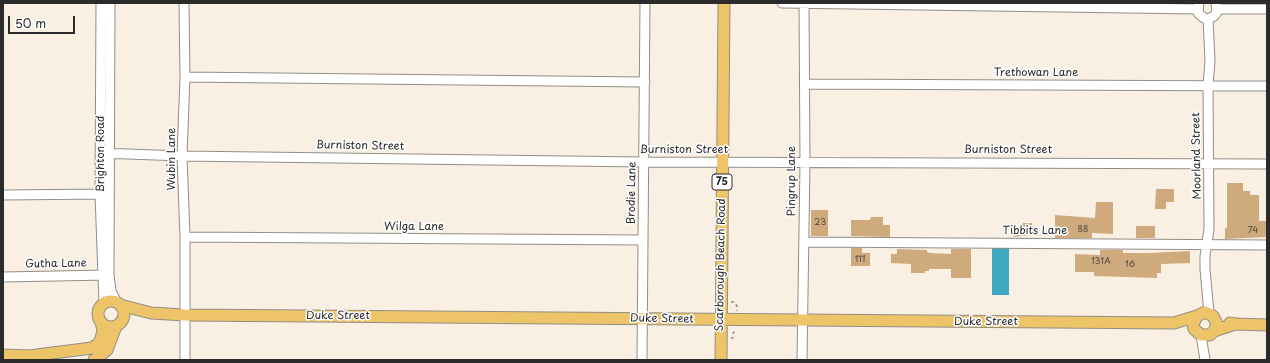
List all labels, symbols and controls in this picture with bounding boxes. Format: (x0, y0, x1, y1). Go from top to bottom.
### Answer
scale bar (10, 8, 77, 34)
text: 50 m (15, 14, 46, 32)
street label: Trethowan Lane (994, 66, 1078, 80)
street label: Moorland Street (1190, 112, 1204, 200)
street label: Brighton Road (94, 116, 108, 192)
street label: Wubin Lane (165, 128, 179, 190)
street label: Burniston Street (316, 139, 404, 153)
street label: Burniston Street (640, 143, 728, 157)
street label: Burniston Street (964, 143, 1052, 157)
street label: Pingrup Lane (785, 146, 799, 216)
street label: Brodie Lane (625, 161, 639, 225)
road number: 75 (712, 174, 732, 190)
street label: Scarborough Beach Road (713, 198, 729, 332)
house number: 23 (814, 218, 826, 228)
street label: Wilga Lane (384, 220, 444, 234)
street label: Tibbits Lane (1003, 224, 1067, 238)
house number: 88 (1077, 225, 1089, 235)
house number: 74 (1248, 226, 1258, 236)
house number: 111 (855, 255, 865, 265)
street label: Gutha Lane (25, 257, 87, 271)
house number: 131A (1091, 257, 1111, 267)
house number: 16 (1125, 260, 1135, 270)
street label: Duke Street (306, 309, 370, 323)
street label: Duke Street (630, 312, 694, 326)
street label: Duke Street (954, 315, 1018, 329)

